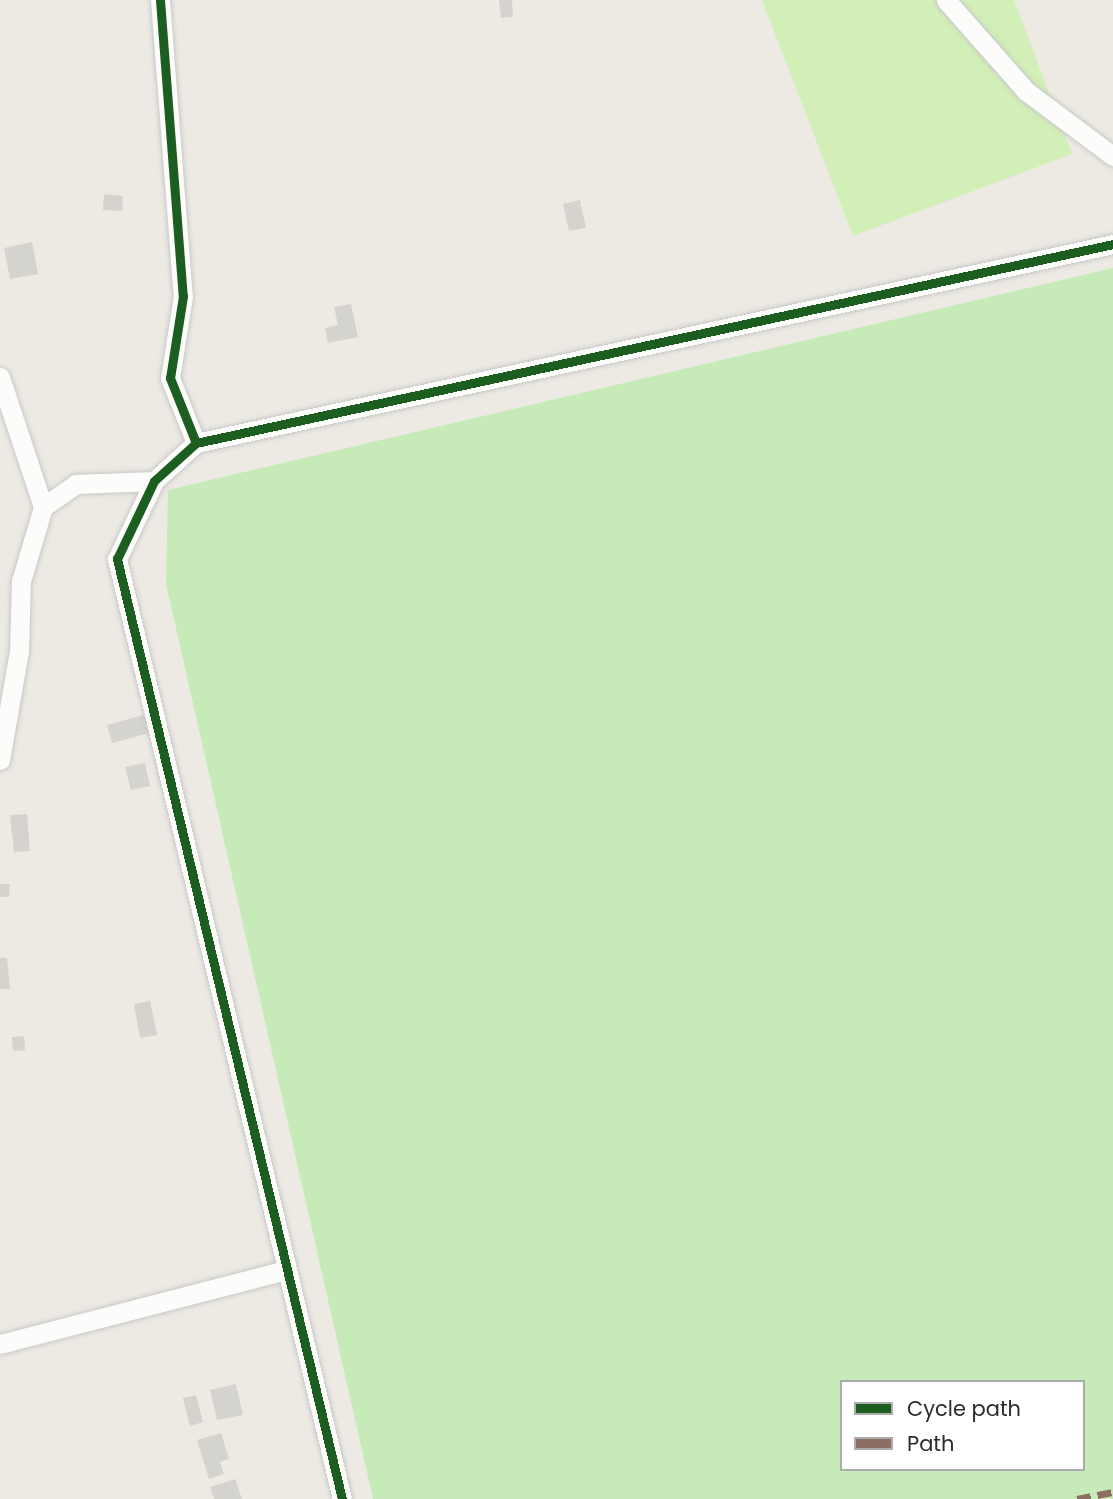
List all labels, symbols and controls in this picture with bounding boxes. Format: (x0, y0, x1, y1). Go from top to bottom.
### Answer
legend (840, 1380, 1085, 1471)
text: Cycle path (907, 1394, 1021, 1423)
text: Path (907, 1429, 954, 1458)

